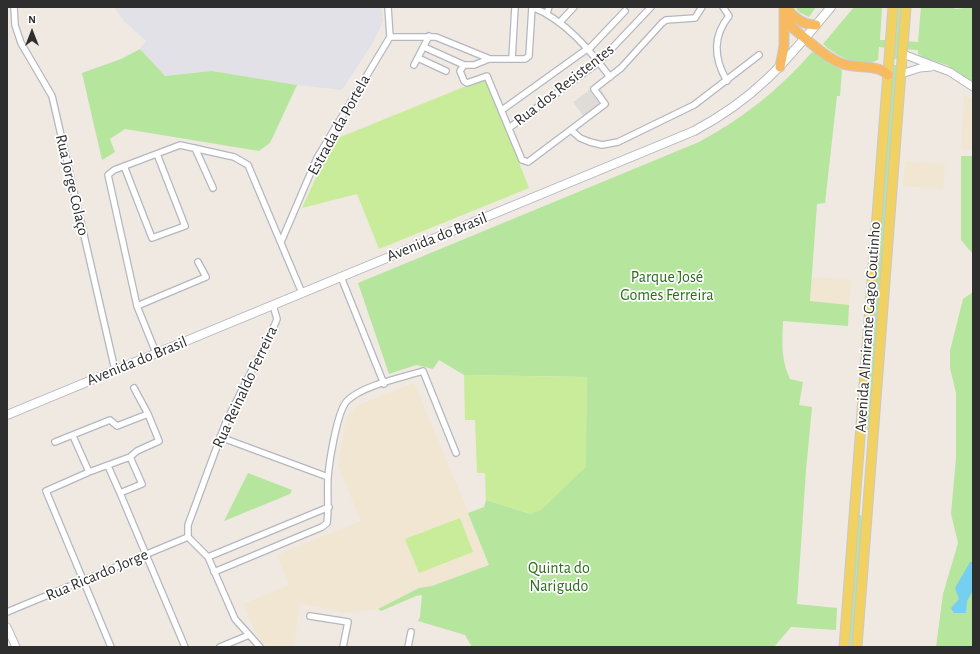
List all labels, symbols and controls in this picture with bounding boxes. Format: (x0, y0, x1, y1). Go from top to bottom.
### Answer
north arrow (12, 12, 52, 52)
text: N (28, 14, 36, 25)
street label: Rua dos Resistentes (510, 40, 618, 130)
street label: Estrada da Portela (303, 71, 375, 179)
street label: Rua Jorge Colaço (51, 133, 93, 237)
street label: Avenida do Brasil (384, 208, 490, 266)
street label: Avenida Almirante Gago Coutinho (851, 221, 885, 433)
park label: Parque José Gomes Ferreira (620, 267, 714, 305)
street label: Rua Reinaldo Ferreira (208, 323, 282, 451)
street label: Avenida do Brasil (84, 332, 190, 390)
street label: Rua Ricardo Jorge (43, 545, 151, 605)
park label: Quinta do Narigudo (528, 558, 590, 596)

